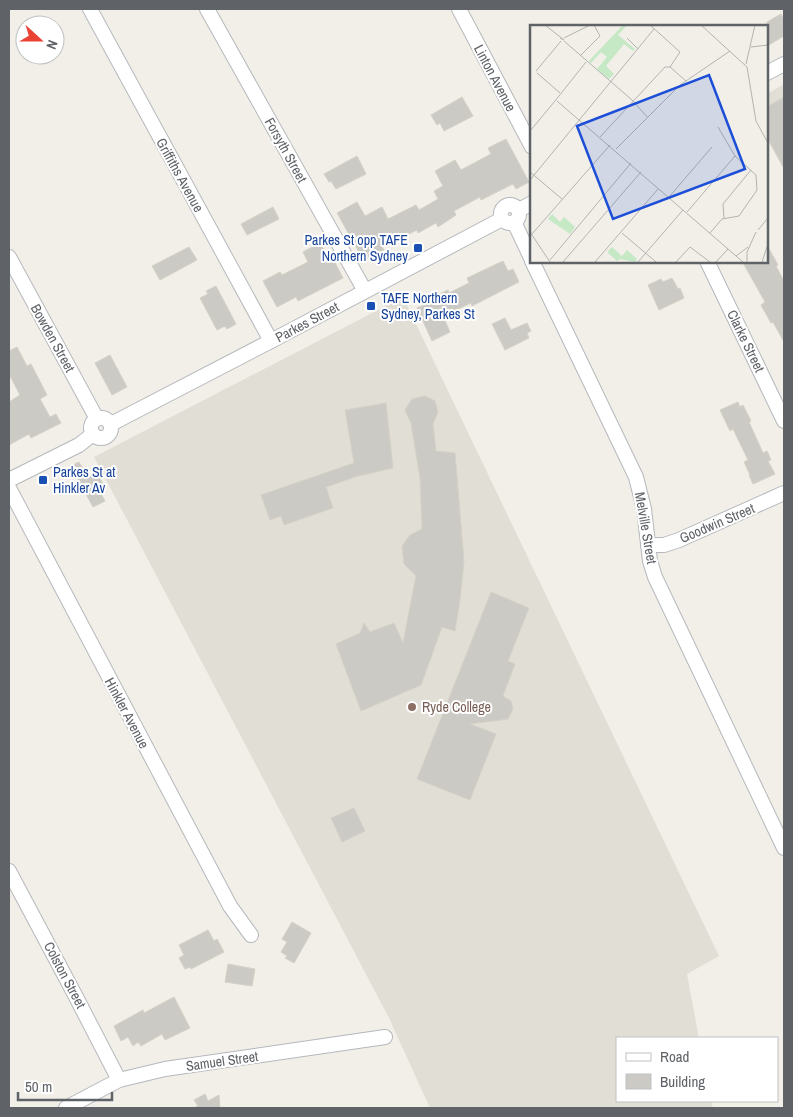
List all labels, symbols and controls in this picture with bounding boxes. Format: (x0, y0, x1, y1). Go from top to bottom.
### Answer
north arrow (15, 15, 65, 65)
inset map (530, 25, 768, 262)
text: N (42, 38, 62, 52)
street label: Linton Avenue (470, 41, 520, 115)
street label: Forsyth Street (261, 114, 311, 186)
street label: Griffiths Avenue (152, 135, 208, 215)
place label: Parkes St opp TAFE Northern Sydney (304, 231, 408, 265)
marker: Parkes St opp TAFE Northern Sydney (412, 242, 424, 254)
place label: TAFE Northern Sydney, Parkes St (381, 289, 475, 323)
street label: Parkes Street (272, 298, 342, 346)
marker: TAFE Northern Sydney, Parkes St (365, 300, 377, 312)
street label: Bowden Street (27, 301, 79, 375)
street label: Clarke Street (723, 307, 769, 375)
place label: Parkes St at Hinkler Av (53, 463, 116, 497)
marker: Parkes St at Hinkler Av (37, 474, 49, 486)
street label: Melville Street (631, 491, 661, 565)
street label: Goodwin Street (677, 499, 757, 547)
street label: Hinkler Avenue (101, 674, 153, 752)
place label: Ryde College (422, 698, 491, 716)
marker: Ryde College (406, 701, 418, 713)
street label: Colston Street (40, 939, 90, 1011)
legend (616, 1037, 778, 1102)
text: Road (660, 1046, 689, 1067)
street label: Samuel Street (185, 1047, 259, 1075)
scale bar (18, 1070, 111, 1102)
text: Building (660, 1071, 705, 1092)
text: 50 m (25, 1076, 52, 1097)

